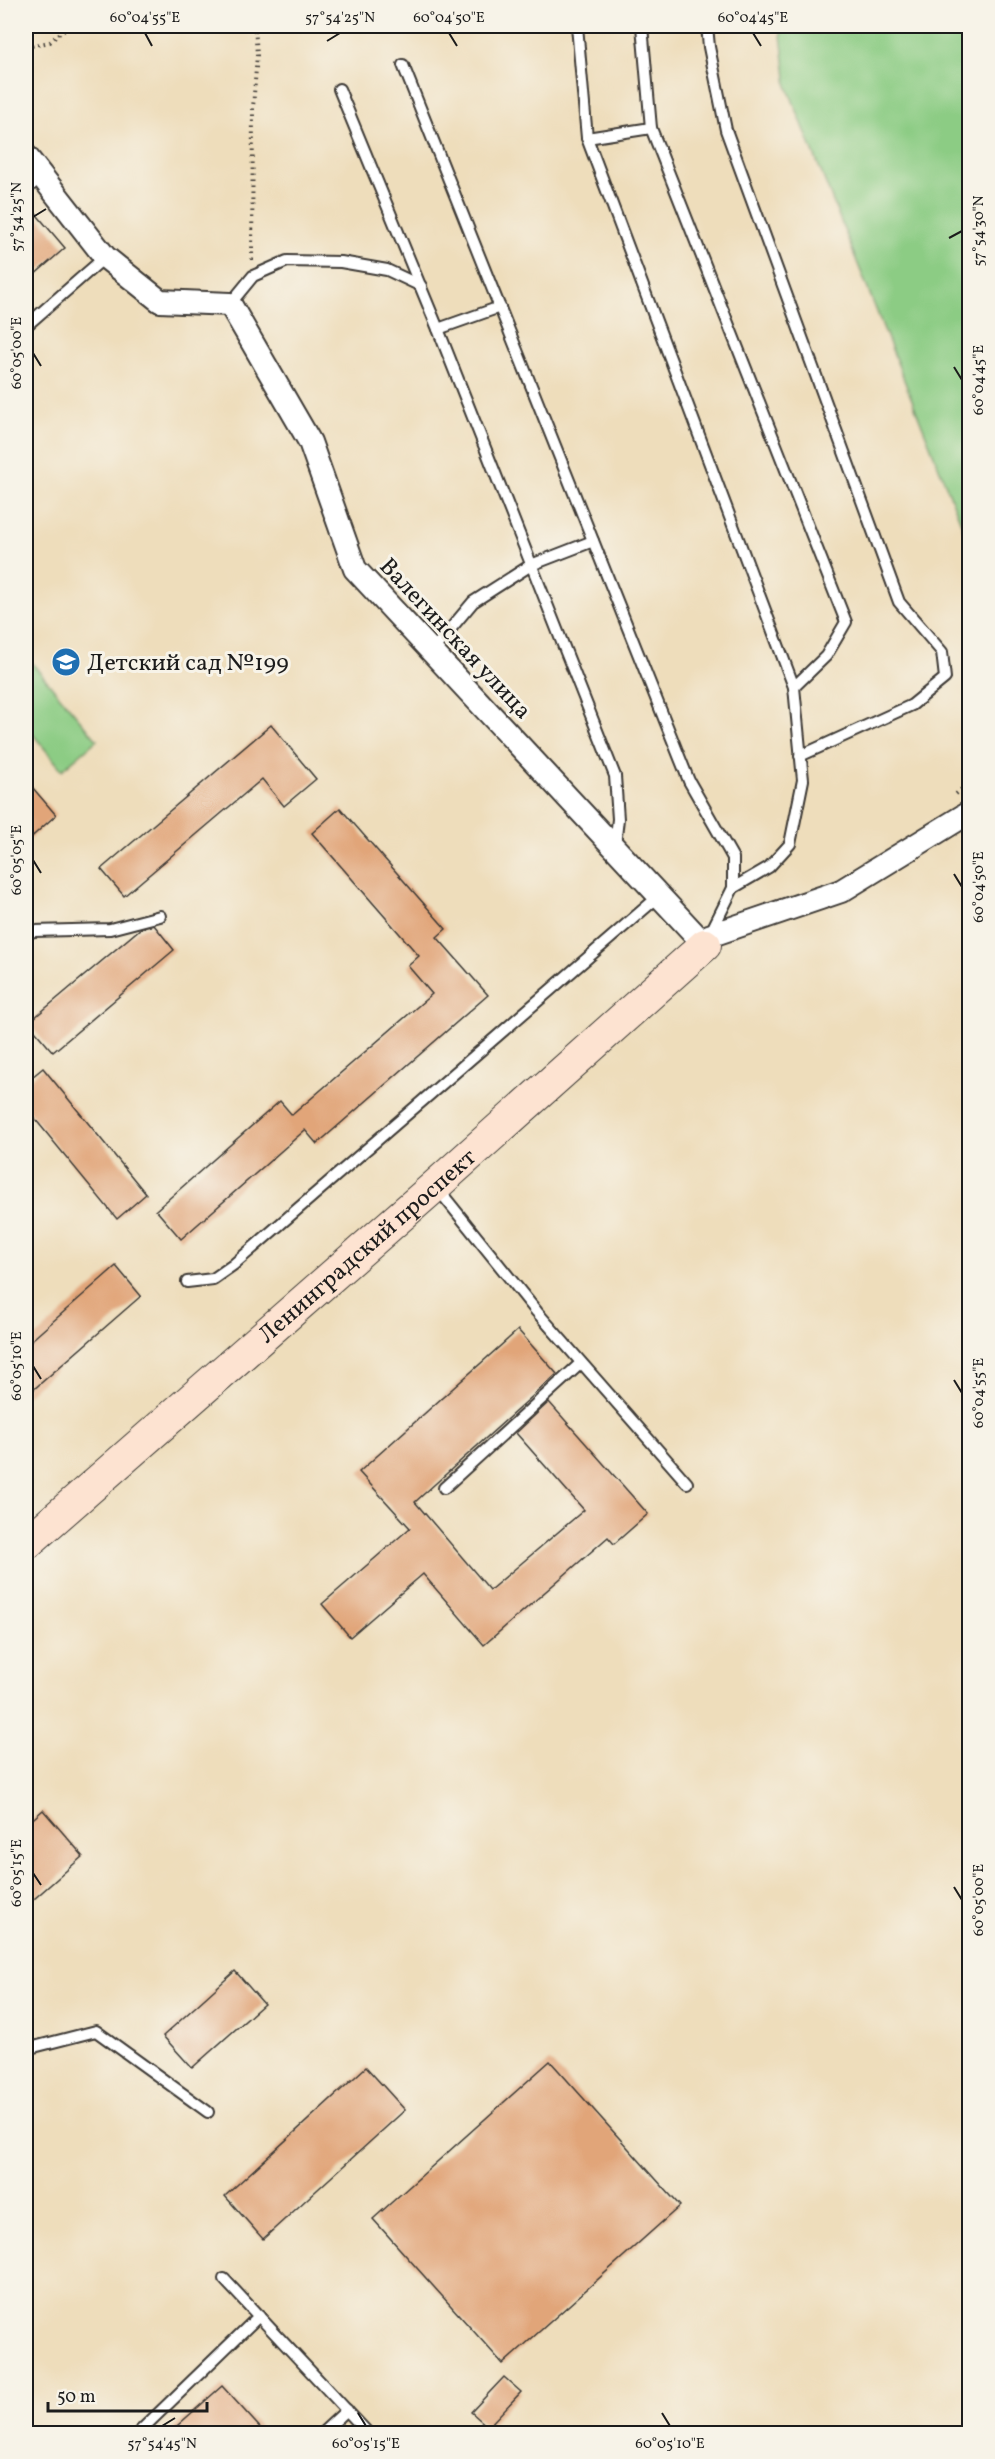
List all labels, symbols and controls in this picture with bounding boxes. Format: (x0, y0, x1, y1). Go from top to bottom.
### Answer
text: 60°04'55"E (110, 8, 180, 29)
text: 57°54'25"N (305, 8, 375, 29)
text: 60°04'50"E (413, 8, 485, 29)
text: 60°04'45"E (718, 8, 788, 29)
text: 57°54'25"N (7, 182, 28, 252)
text: 57°54'30"N (969, 195, 990, 267)
text: 60°05'00"E (7, 317, 28, 389)
text: 60°04'45"E (969, 345, 990, 415)
street label: Валегинская улица (370, 551, 539, 728)
school or university icon: Детский сад №199 (50, 646, 82, 678)
place label: Детский сад №199 (87, 647, 289, 681)
text: 60°05'05"E (7, 825, 28, 895)
text: 60°04'50"E (969, 851, 990, 923)
street label: Ленинградский проспект (252, 1142, 485, 1352)
text: 60°05'10"E (7, 1331, 28, 1401)
text: 60°04'55"E (969, 1358, 990, 1428)
text: 60°05'15"E (7, 1839, 28, 1907)
text: 60°05'00"E (969, 1864, 990, 1936)
scale bar (48, 2375, 207, 2413)
text: 50 m (57, 2385, 96, 2410)
text: 57°54'45"N (127, 2434, 197, 2455)
text: 60°05'15"E (332, 2434, 400, 2455)
text: 60°05'10"E (635, 2434, 705, 2455)

